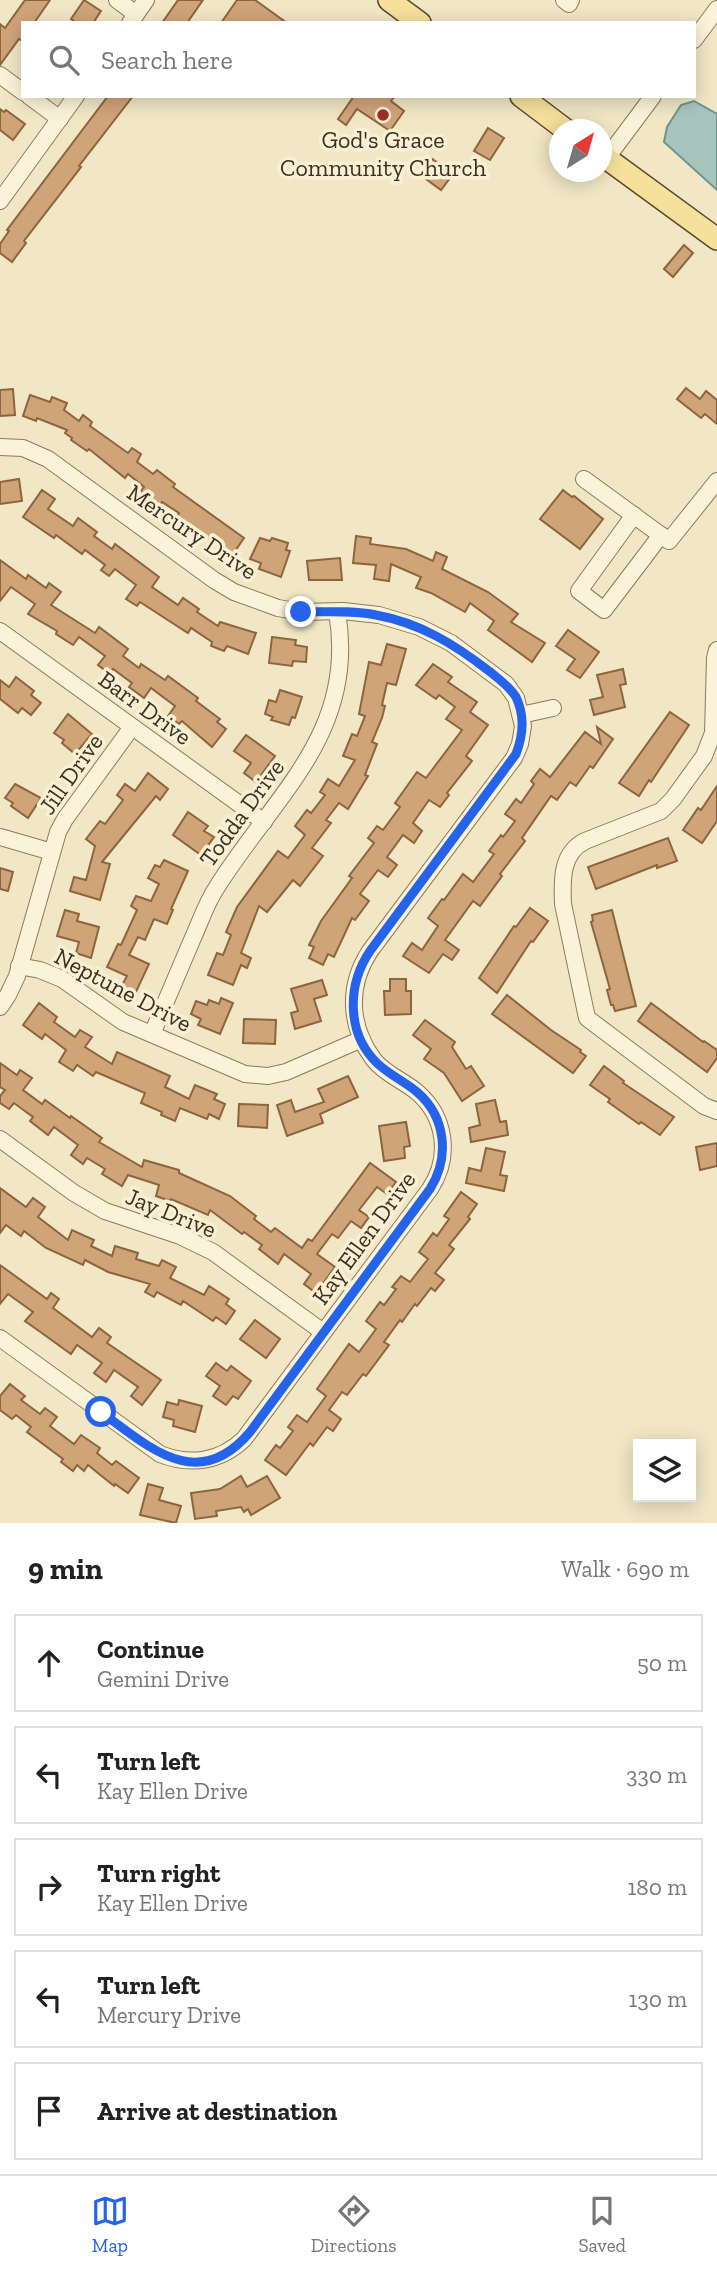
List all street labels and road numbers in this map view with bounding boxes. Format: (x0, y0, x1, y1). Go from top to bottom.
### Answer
street label: Mercury Drive (122, 478, 263, 586)
street label: Barr Drive (93, 664, 197, 751)
street label: Jill Drive (32, 728, 109, 820)
street label: Todda Drive (193, 753, 290, 872)
street label: Neptune Drive (50, 941, 197, 1038)
street label: Kay Ellen Drive (306, 1165, 422, 1310)
street label: Jay Drive (122, 1181, 221, 1244)

